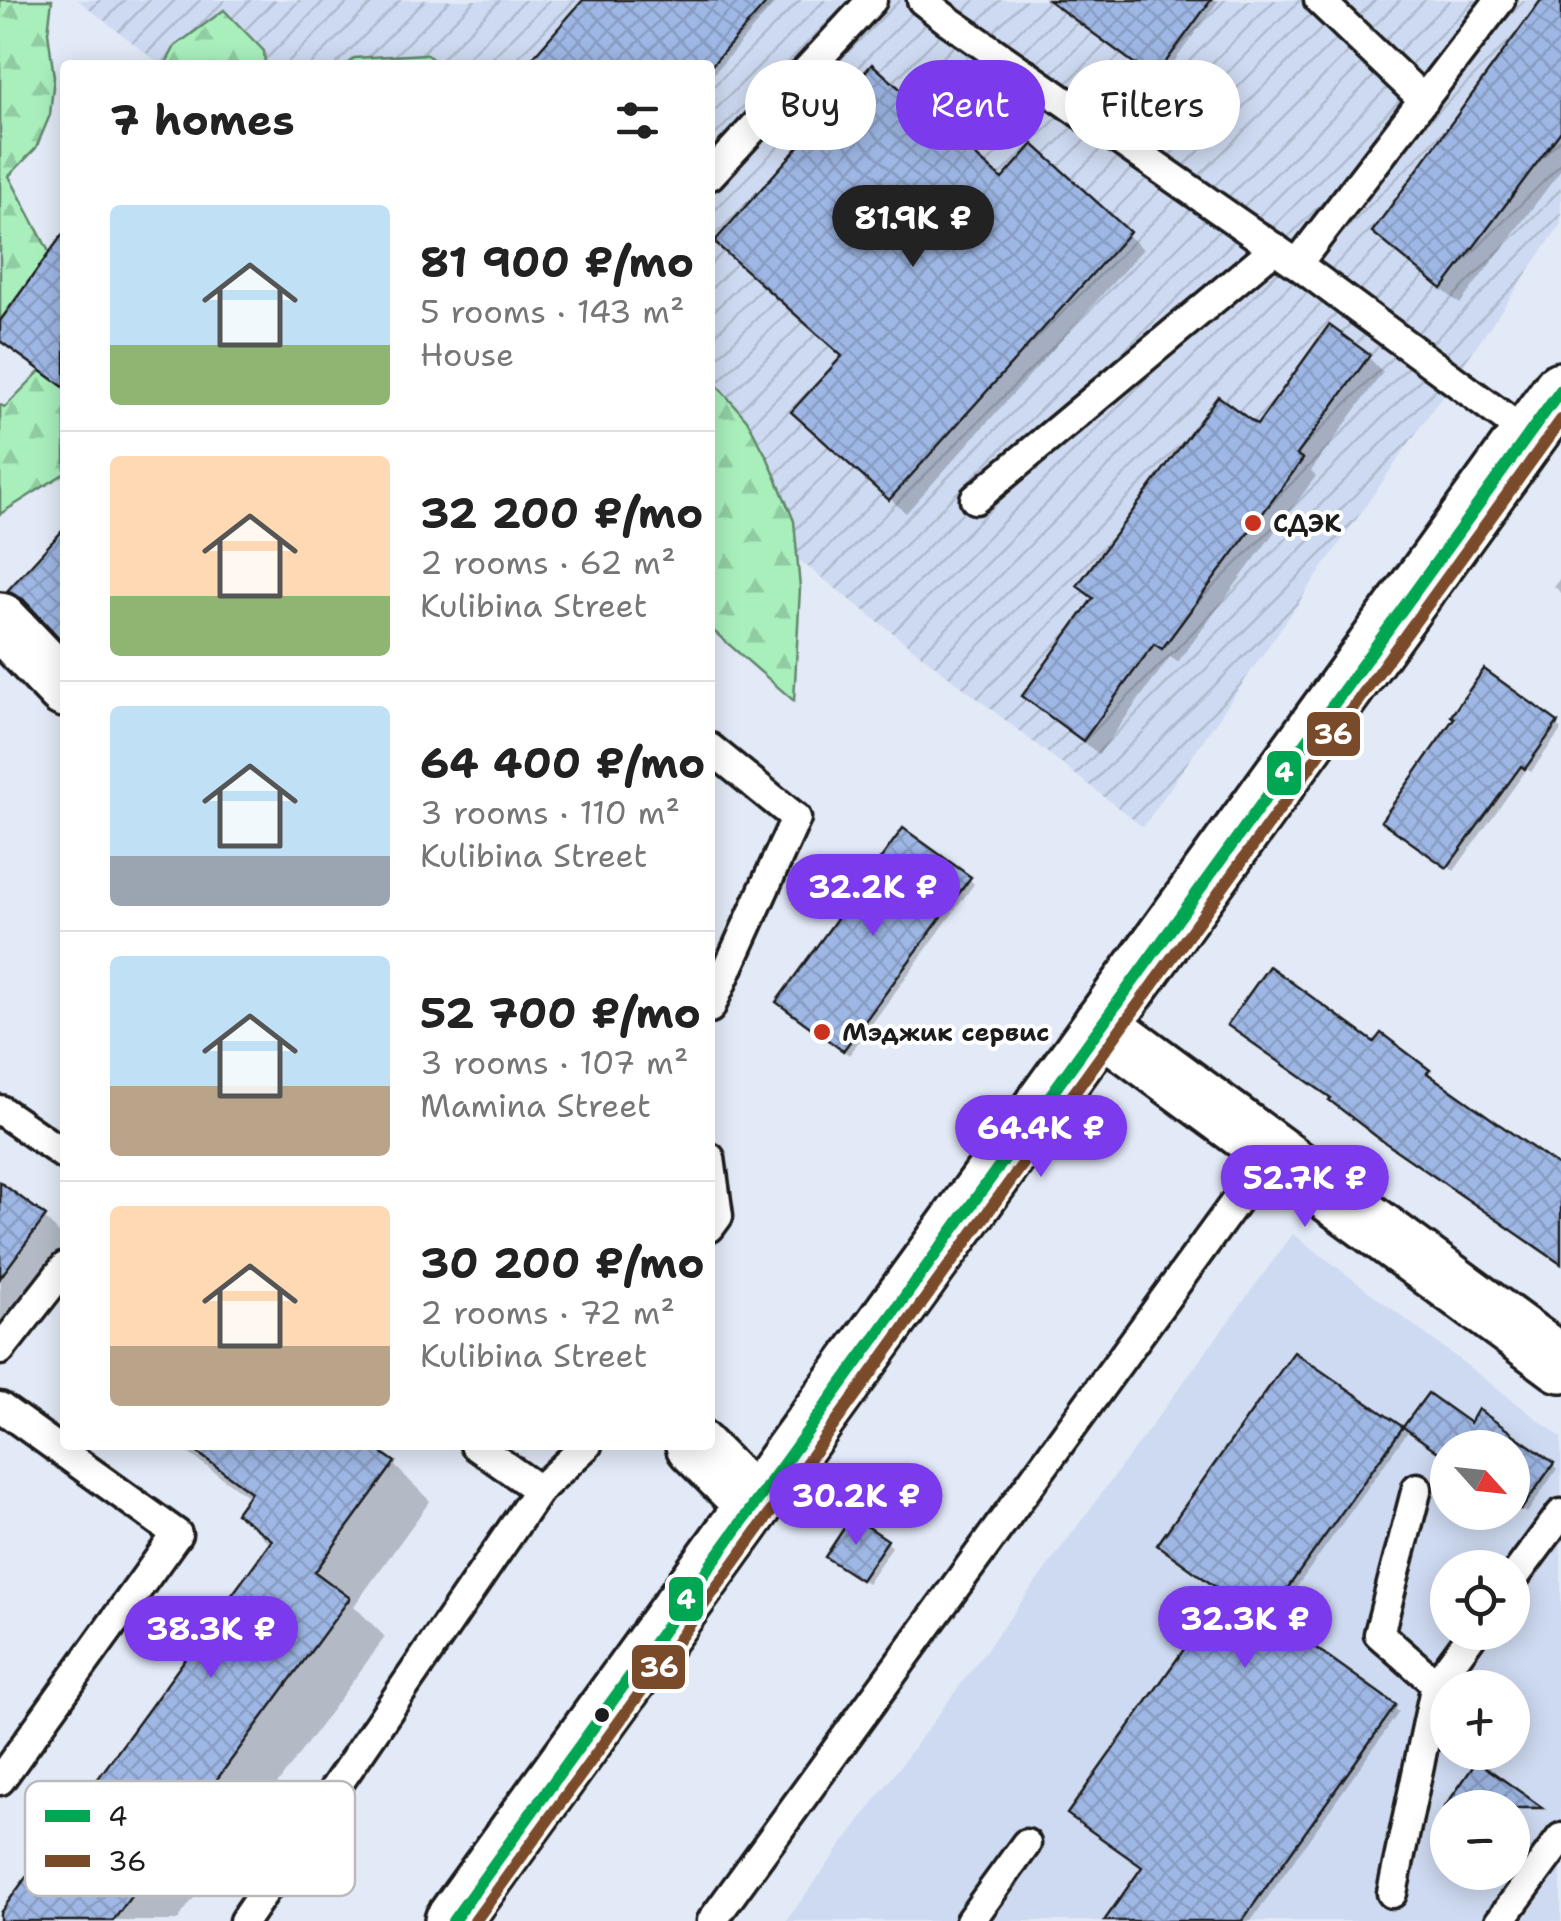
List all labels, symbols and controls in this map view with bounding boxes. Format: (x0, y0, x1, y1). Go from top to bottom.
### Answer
chip: Buy (745, 60, 876, 150)
chip: Rent (896, 60, 1045, 150)
chip: Filters (1065, 60, 1240, 150)
text: 7 homes (110, 92, 295, 148)
icon: filters (610, 93, 665, 148)
pin: 81.9K ₽ (821, 185, 1005, 270)
text: 81.9K ₽ (854, 196, 972, 239)
text: 81 900 ₽/mo (420, 234, 694, 290)
icon: home (190, 245, 310, 365)
text: 5 rooms · 143 m² (420, 290, 685, 333)
text: House (420, 333, 514, 376)
text: 32 200 ₽/mo (420, 485, 703, 541)
icon: home (190, 496, 310, 616)
place label: СДЭК (1273, 506, 1341, 540)
marker: СДЭК (1242, 512, 1264, 534)
text: 2 rooms · 62 m² (420, 541, 676, 584)
text: Kulibina Street (420, 584, 647, 627)
line badge: 36 (1305, 710, 1362, 758)
text: 36 (1313, 715, 1353, 753)
text: 64 400 ₽/mo (420, 735, 705, 791)
icon: home (190, 746, 310, 866)
line badge: 4 (1265, 749, 1303, 797)
text: 4 (1274, 753, 1294, 791)
text: 3 rooms · 110 m² (420, 791, 680, 834)
text: Kulibina Street (420, 834, 647, 877)
pin: 32.2K ₽ (781, 854, 965, 939)
text: 32.2K ₽ (808, 865, 938, 908)
text: 52 700 ₽/mo (420, 985, 701, 1041)
icon: home (190, 996, 310, 1116)
place label: Мэджик сервис (842, 1015, 1049, 1049)
marker: Мэджик сервис (811, 1021, 833, 1043)
text: 3 rooms · 107 m² (420, 1041, 688, 1084)
text: Mamina Street (420, 1084, 651, 1127)
pin: 64.4K ₽ (949, 1095, 1133, 1180)
text: 64.4K ₽ (977, 1106, 1105, 1149)
pin: 52.7K ₽ (1213, 1145, 1397, 1230)
text: 52.7K ₽ (1243, 1156, 1367, 1199)
text: 30 200 ₽/mo (420, 1235, 705, 1291)
icon: home (190, 1246, 310, 1366)
text: 2 rooms · 72 m² (420, 1291, 675, 1334)
text: Kulibina Street (420, 1334, 647, 1377)
north arrow (1430, 1430, 1530, 1530)
map controls (1430, 1430, 1530, 1890)
pin: 30.2K ₽ (764, 1463, 948, 1548)
text: 30.2K ₽ (791, 1474, 921, 1517)
button: locate (1430, 1550, 1530, 1650)
line badge: 4 (667, 1575, 705, 1623)
text: 4 (676, 1580, 696, 1618)
pin: 32.3K ₽ (1153, 1586, 1337, 1671)
pin: 38.3K ₽ (119, 1596, 303, 1681)
text: 32.3K ₽ (1180, 1597, 1310, 1640)
text: 38.3K ₽ (146, 1607, 276, 1650)
line badge: 36 (630, 1643, 687, 1691)
text: 36 (639, 1648, 679, 1686)
button: + (1430, 1670, 1530, 1770)
unlabelled marker (592, 1705, 612, 1725)
legend (25, 1781, 355, 1896)
button: − (1430, 1790, 1530, 1890)
text: 4 (108, 1797, 128, 1835)
text: 36 (108, 1842, 147, 1880)

